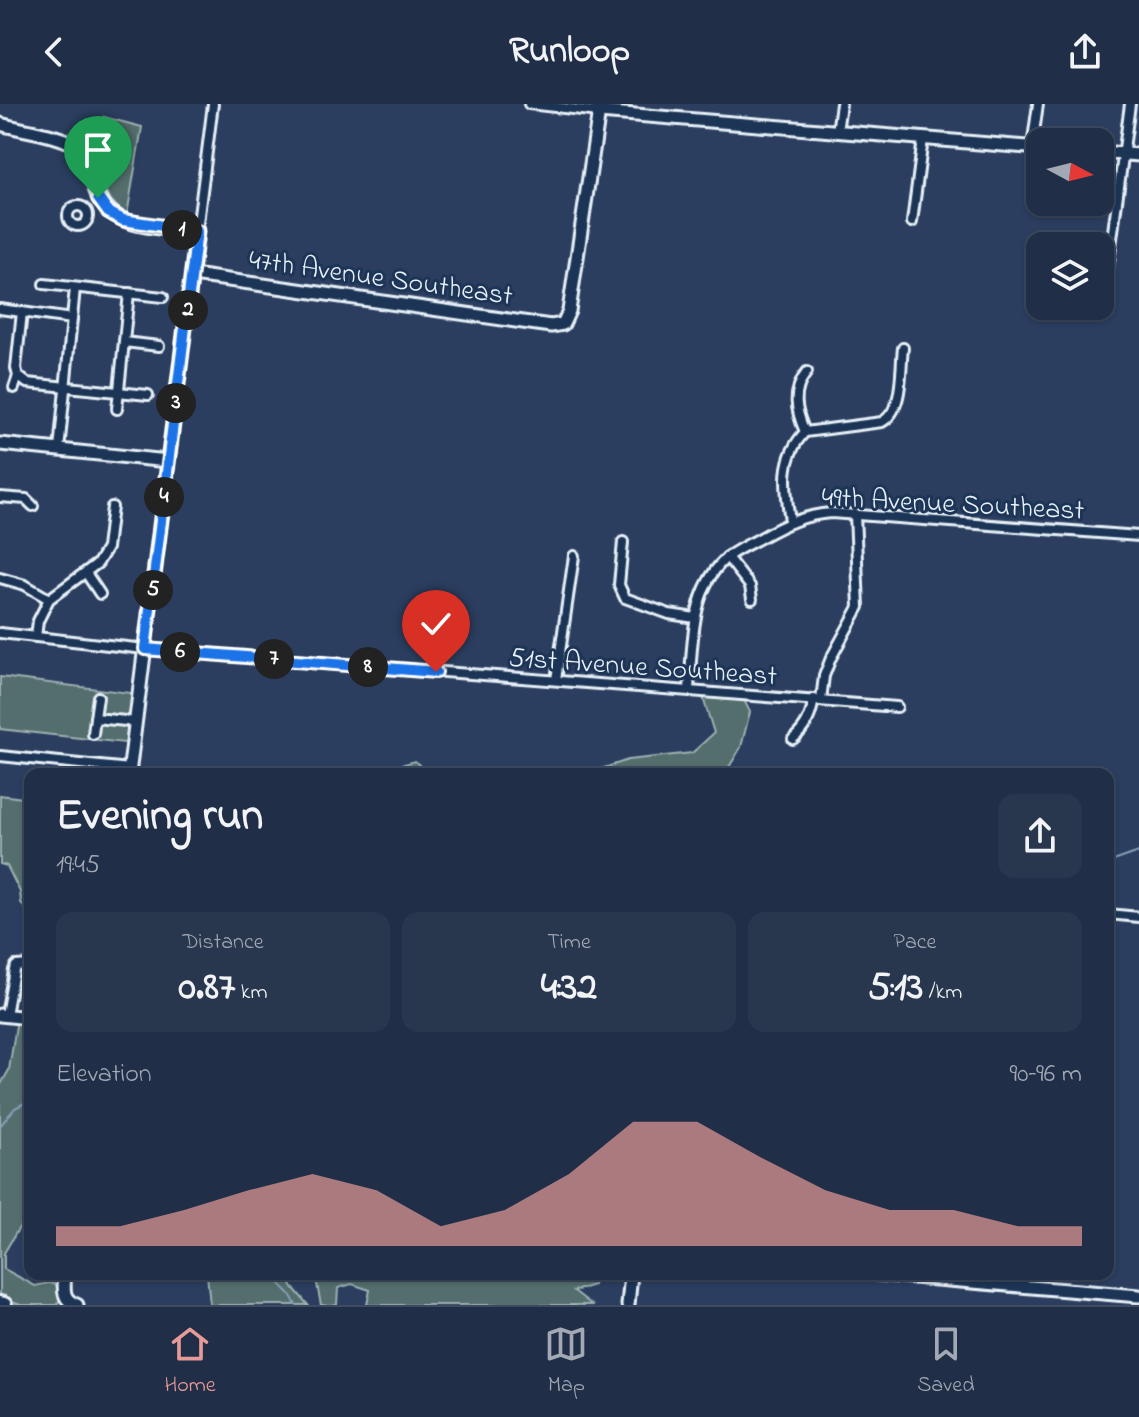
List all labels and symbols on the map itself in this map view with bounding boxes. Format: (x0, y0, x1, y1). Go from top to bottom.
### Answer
pin (64, 116, 132, 198)
north arrow (1026, 128, 1114, 216)
pin: 1 (162, 210, 202, 250)
street label: 47th Avenue Southeast (246, 241, 515, 318)
pin: 2 (168, 290, 208, 330)
pin: 3 (156, 383, 196, 423)
pin: 4 (144, 477, 184, 517)
street label: 49th Avenue Southeast (820, 478, 1085, 533)
pin: 5 (133, 570, 173, 610)
pin (402, 590, 470, 672)
pin: 6 (160, 632, 200, 672)
pin: 7 (254, 639, 294, 679)
street label: 51st Avenue Southeast (507, 639, 778, 698)
pin: 8 (348, 647, 388, 687)

